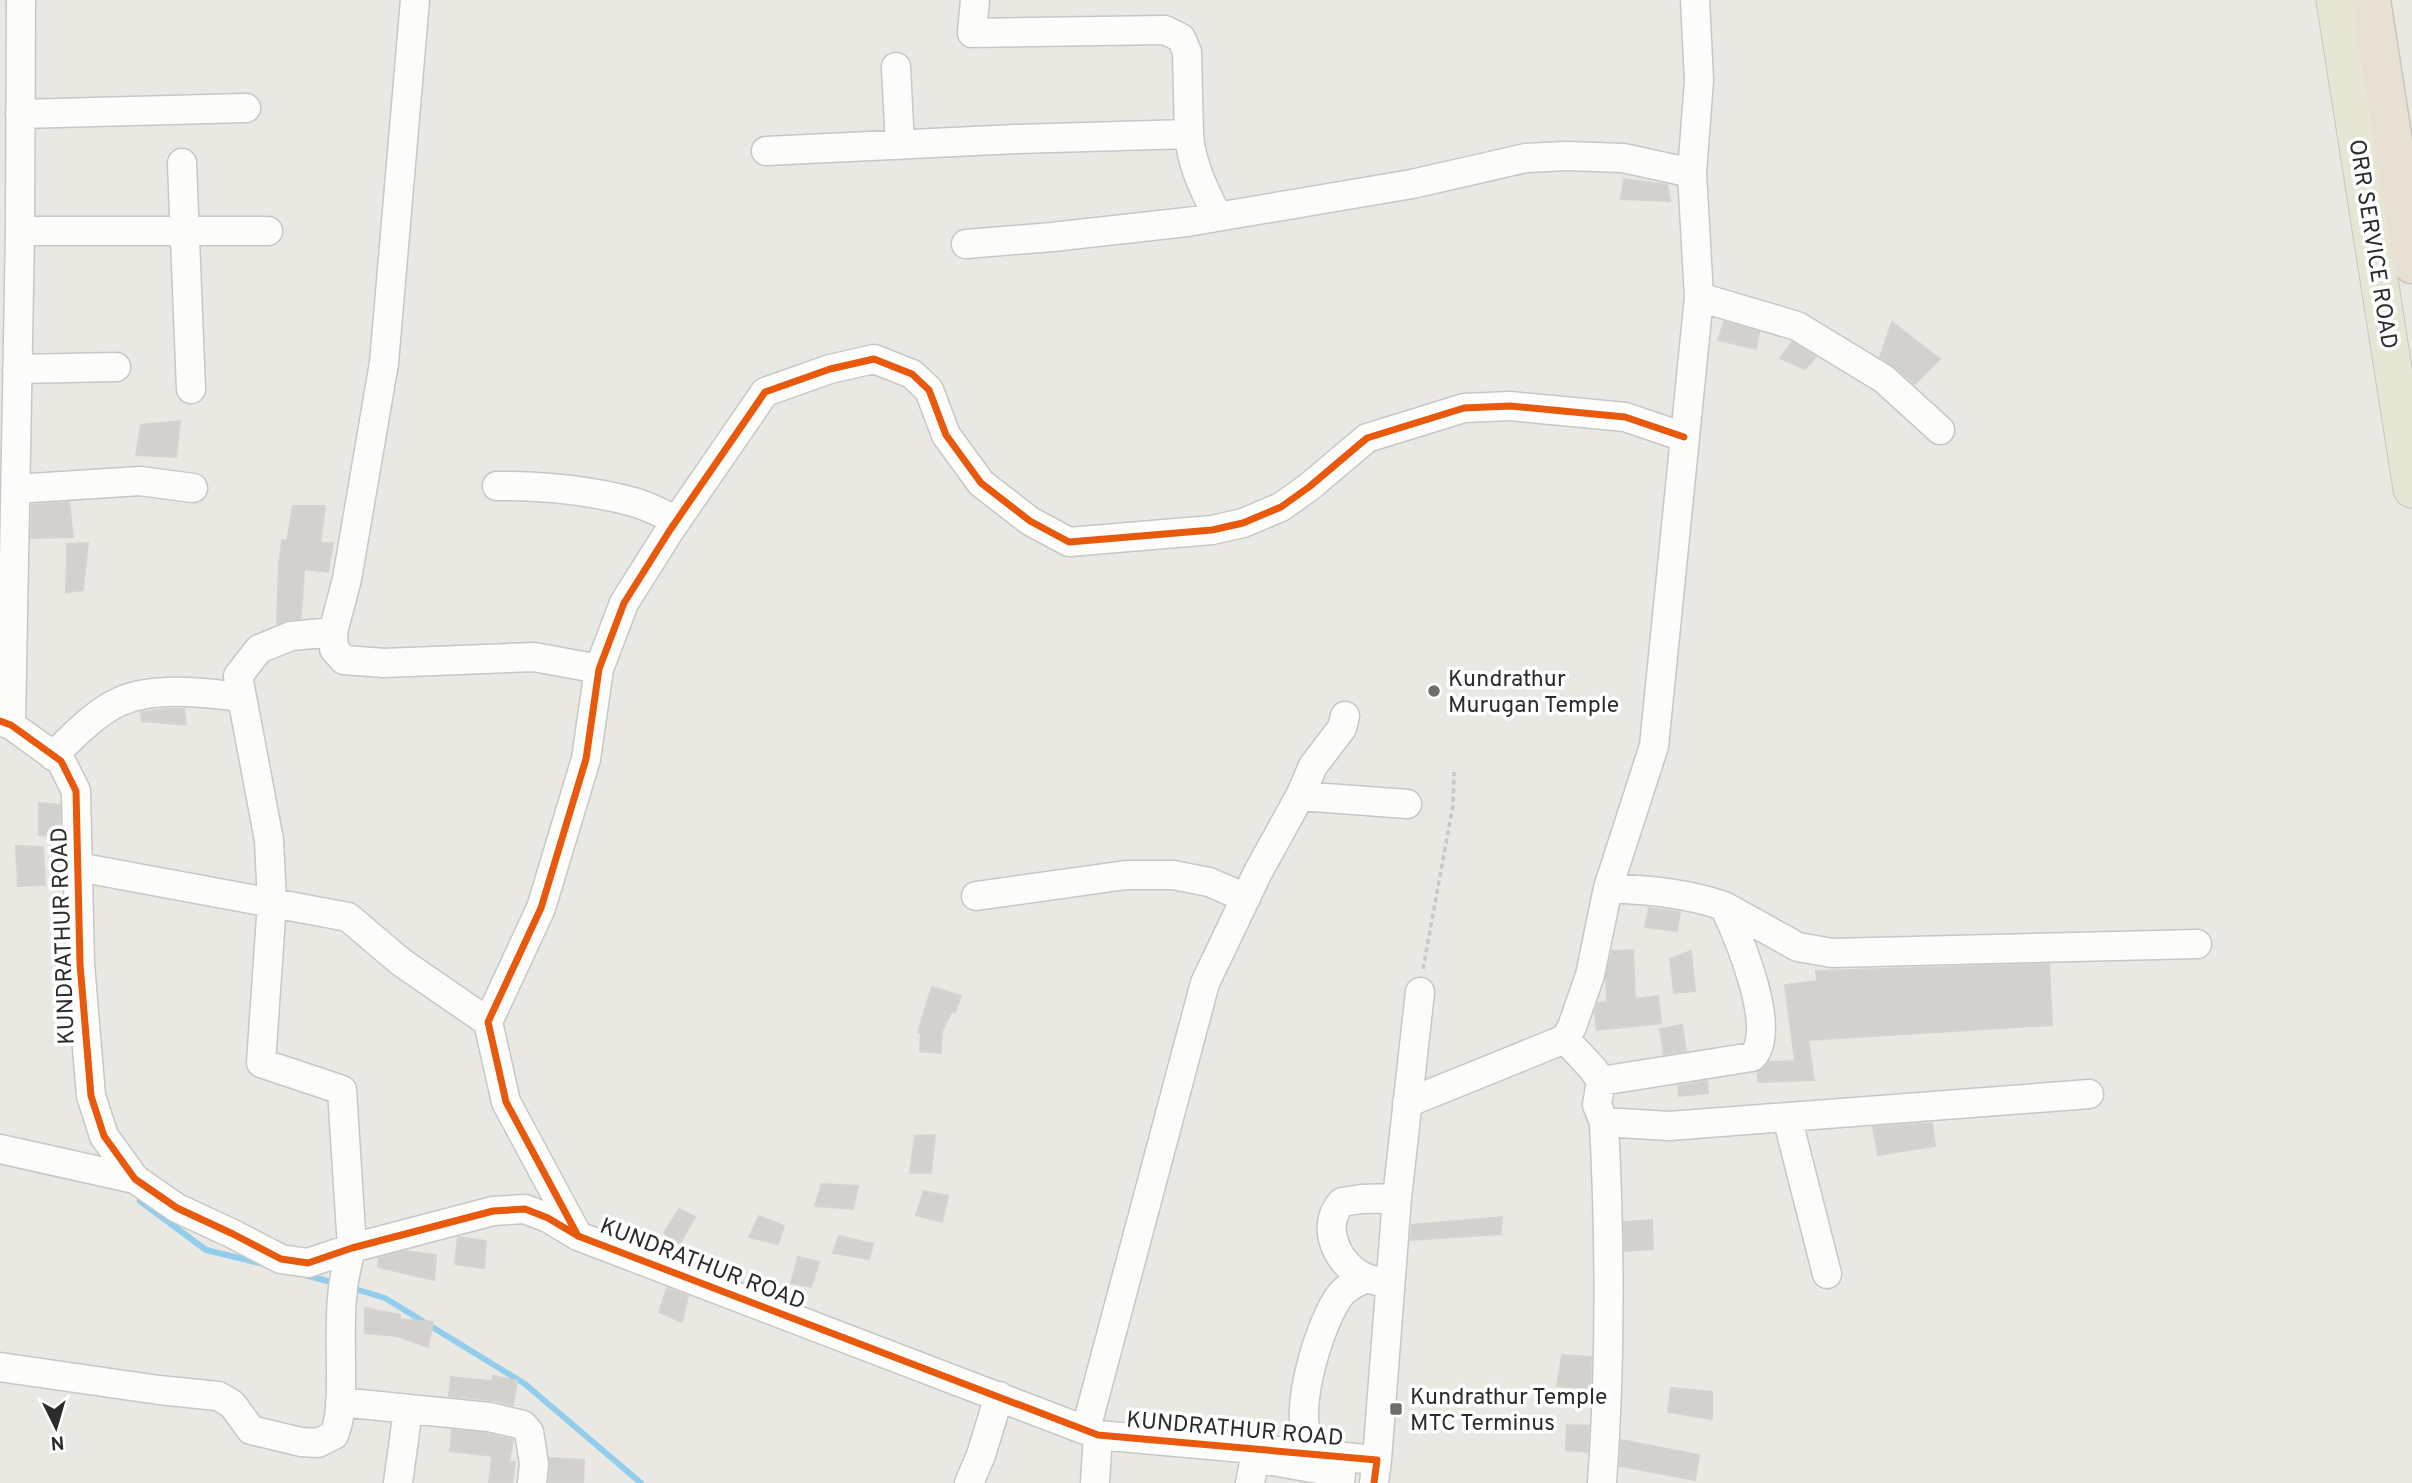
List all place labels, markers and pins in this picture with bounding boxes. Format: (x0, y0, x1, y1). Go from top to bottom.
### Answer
place label: Kundrathur Murugan Temple (1448, 666, 1619, 721)
marker: Kundrathur Murugan Temple (1426, 683, 1442, 699)
place label: Kundrathur Temple MTC Terminus (1410, 1384, 1607, 1439)
marker: Kundrathur Temple MTC Terminus (1388, 1401, 1404, 1417)

